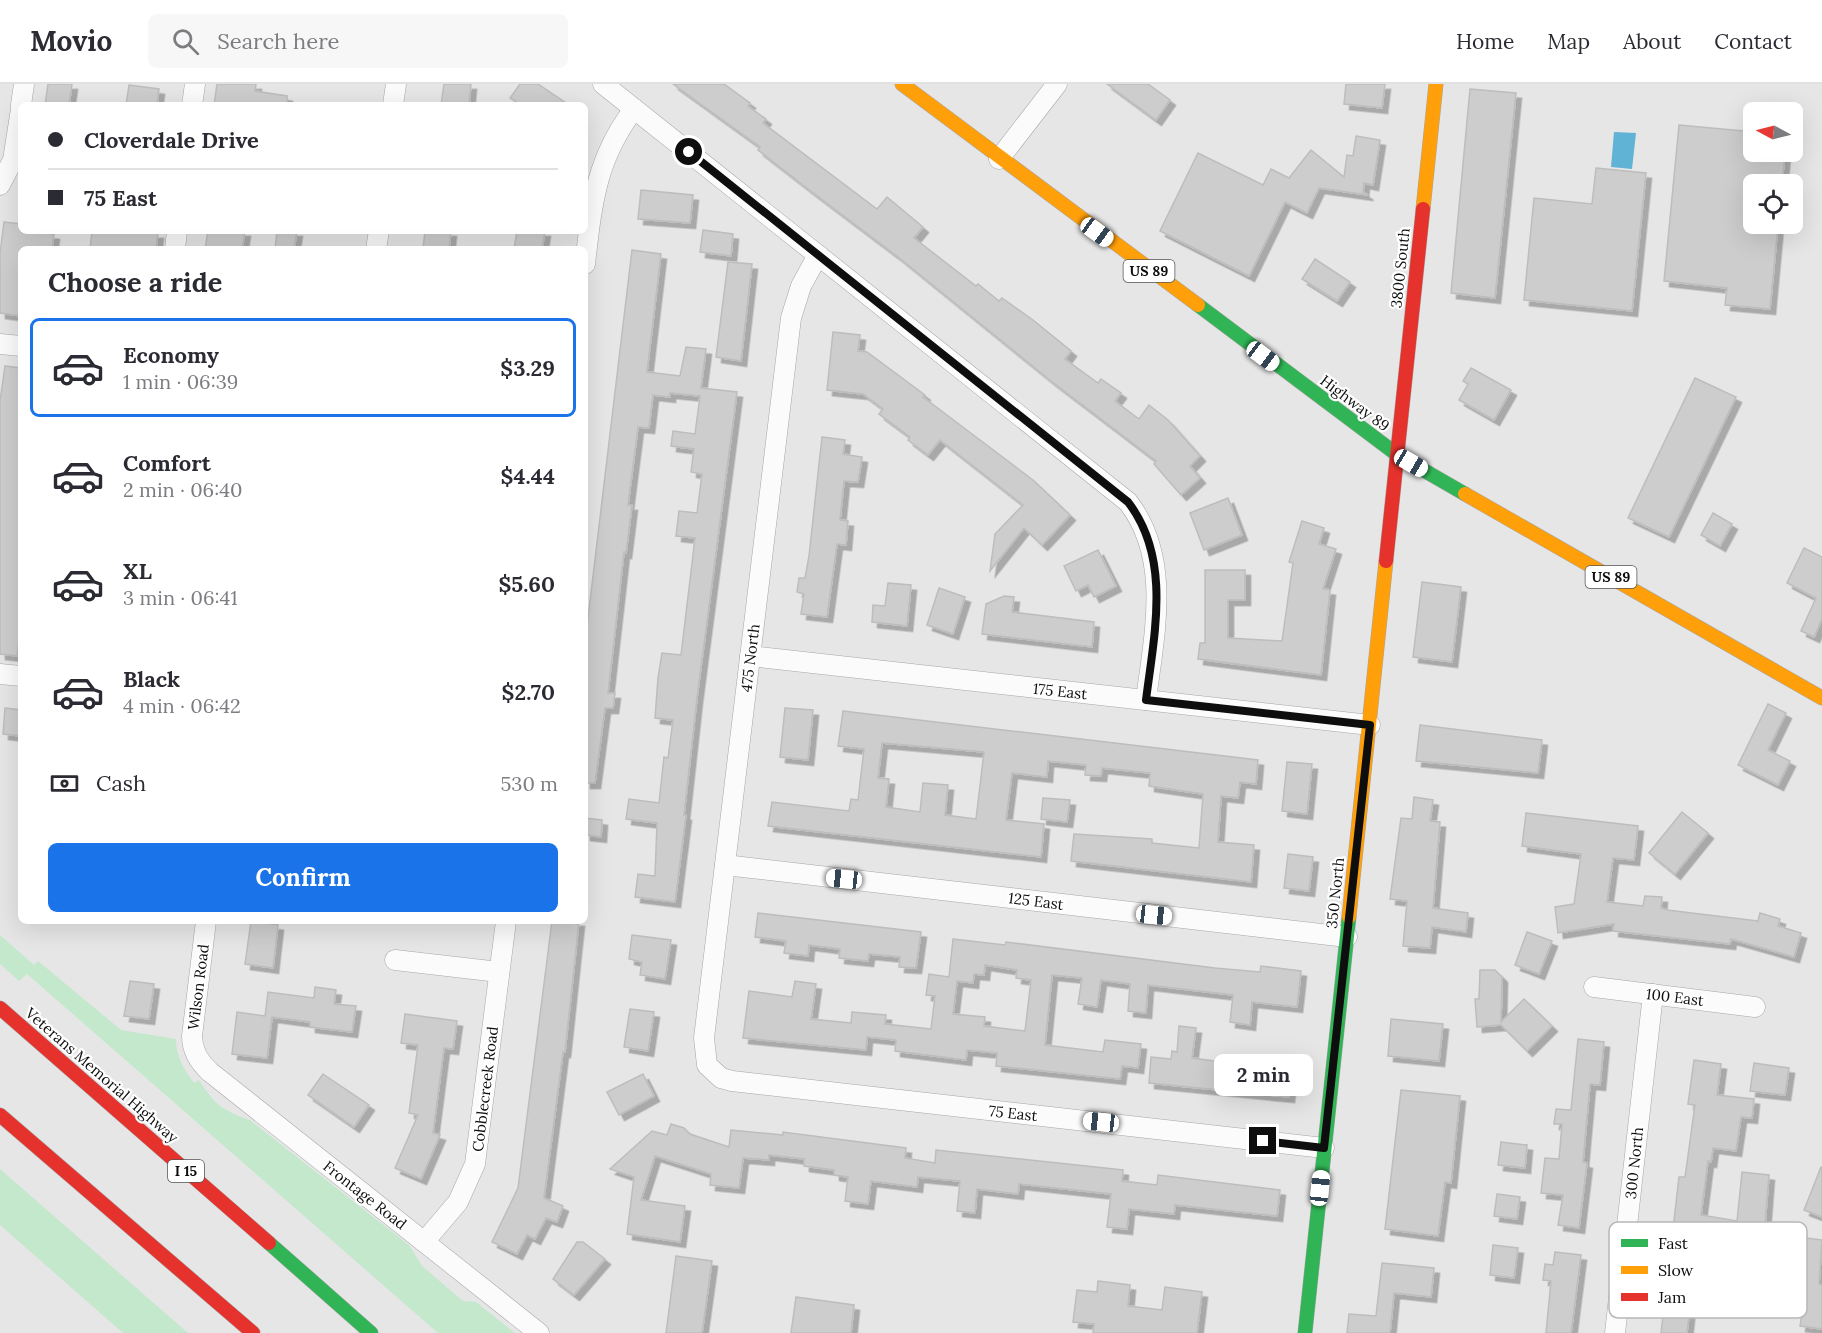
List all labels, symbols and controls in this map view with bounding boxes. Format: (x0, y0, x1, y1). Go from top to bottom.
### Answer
search box (148, 14, 568, 68)
text: Movio (30, 23, 112, 59)
icon: search (169, 25, 202, 58)
text: Search here (217, 27, 339, 55)
text: Home (1456, 28, 1514, 55)
text: Map (1547, 28, 1590, 55)
text: About (1623, 28, 1681, 55)
text: Contact (1714, 28, 1792, 55)
north arrow (1743, 102, 1803, 162)
map controls (1743, 102, 1803, 234)
text: Cloverdale Drive (84, 126, 259, 154)
route start (675, 138, 702, 165)
button: locate (1743, 174, 1803, 234)
text: 75 East (84, 184, 157, 212)
car (1077, 214, 1117, 250)
street label: 3800 South (1386, 227, 1414, 309)
road number: US 89 (1124, 260, 1174, 282)
text: Choose a ride (48, 265, 222, 299)
car (1243, 338, 1283, 374)
icon: car (51, 341, 105, 395)
text: Economy (123, 341, 219, 369)
text: $3.29 (500, 354, 555, 382)
text: 1 min · 06:39 (123, 369, 238, 394)
street label: Highway 89 (1317, 371, 1393, 435)
car (1391, 446, 1431, 480)
icon: car (51, 449, 105, 503)
text: Comfort (123, 449, 211, 477)
text: $4.44 (501, 462, 555, 490)
text: 2 min · 06:40 (123, 477, 242, 502)
icon: car (51, 557, 105, 611)
text: XL (123, 557, 152, 585)
road number: US 89 (1586, 566, 1636, 588)
text: $5.60 (498, 570, 555, 598)
text: 3 min · 06:41 (123, 585, 238, 610)
street label: 475 North (736, 623, 764, 693)
icon: car (51, 665, 105, 719)
text: Black (123, 665, 180, 693)
text: $2.70 (502, 678, 555, 706)
street label: 175 East (1032, 679, 1088, 703)
text: 4 min · 06:42 (123, 693, 241, 718)
icon: cash (48, 767, 81, 800)
text: Cash (96, 769, 146, 797)
text: 530 m (500, 771, 558, 796)
button: Confirm (48, 843, 558, 912)
street label: 350 North (1322, 857, 1348, 929)
car (825, 868, 863, 890)
street label: 125 East (1007, 888, 1065, 914)
car (1135, 904, 1173, 926)
street label: Wilson Road (183, 943, 213, 1031)
street label: 100 East (1645, 984, 1705, 1010)
street label: Veterans Memorial Highway (21, 1003, 182, 1147)
street label: Cobblecreek Road (468, 1025, 502, 1153)
callout: 2 min (1214, 1054, 1312, 1096)
text: 2 min (1237, 1062, 1290, 1087)
street label: 75 East (988, 1101, 1038, 1125)
car (1082, 1111, 1120, 1133)
street label: 300 North (1621, 1126, 1647, 1200)
route end (1249, 1127, 1276, 1154)
street label: Frontage Road (319, 1156, 411, 1234)
road number: I 15 (168, 1160, 204, 1182)
car (1309, 1169, 1331, 1207)
legend (1609, 1222, 1807, 1318)
text: Fast (1658, 1233, 1689, 1253)
text: Slow (1658, 1260, 1694, 1280)
text: Jam (1657, 1287, 1686, 1307)

